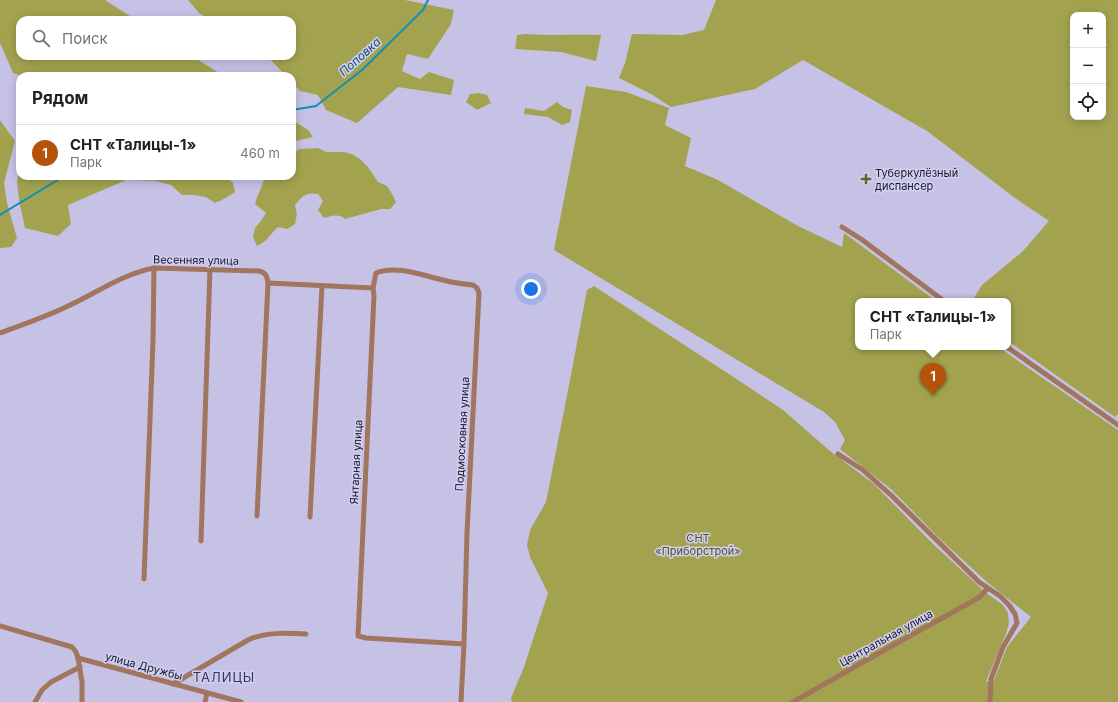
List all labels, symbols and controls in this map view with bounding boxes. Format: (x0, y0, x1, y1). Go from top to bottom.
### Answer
map controls (1070, 12, 1106, 120)
button: + (1070, 12, 1106, 48)
search box (16, 16, 296, 60)
icon: search (30, 27, 52, 49)
text: Поиск (62, 29, 108, 48)
water label: Поповка (336, 34, 384, 79)
button: − (1070, 48, 1106, 84)
button: locate (1070, 84, 1106, 120)
text: Рядом (32, 88, 88, 108)
text: СНТ «Талицы-1» (70, 135, 196, 154)
text: 1 (42, 145, 48, 161)
text: 460 m (240, 145, 280, 161)
text: Парк (70, 154, 102, 170)
place label: Туберкулёзный диспансер (875, 166, 958, 193)
marker: Туберкулёзный диспансер (860, 173, 872, 185)
street label: Весенняя улица (153, 252, 239, 268)
your location (521, 279, 541, 299)
popup (855, 298, 1011, 350)
text: СНТ «Талицы-1» (870, 307, 996, 326)
text: Парк (870, 326, 902, 342)
pin: 1 (920, 363, 946, 396)
street label: Подмосковная улица (452, 376, 472, 492)
street label: Янтарная улица (347, 419, 365, 505)
park label: СНТ «Приборстрой» (655, 531, 741, 558)
street label: Центральная улица (837, 606, 935, 670)
street label: улица Дружбы (104, 649, 184, 683)
district label: ТАЛИЦЫ (193, 669, 255, 685)

